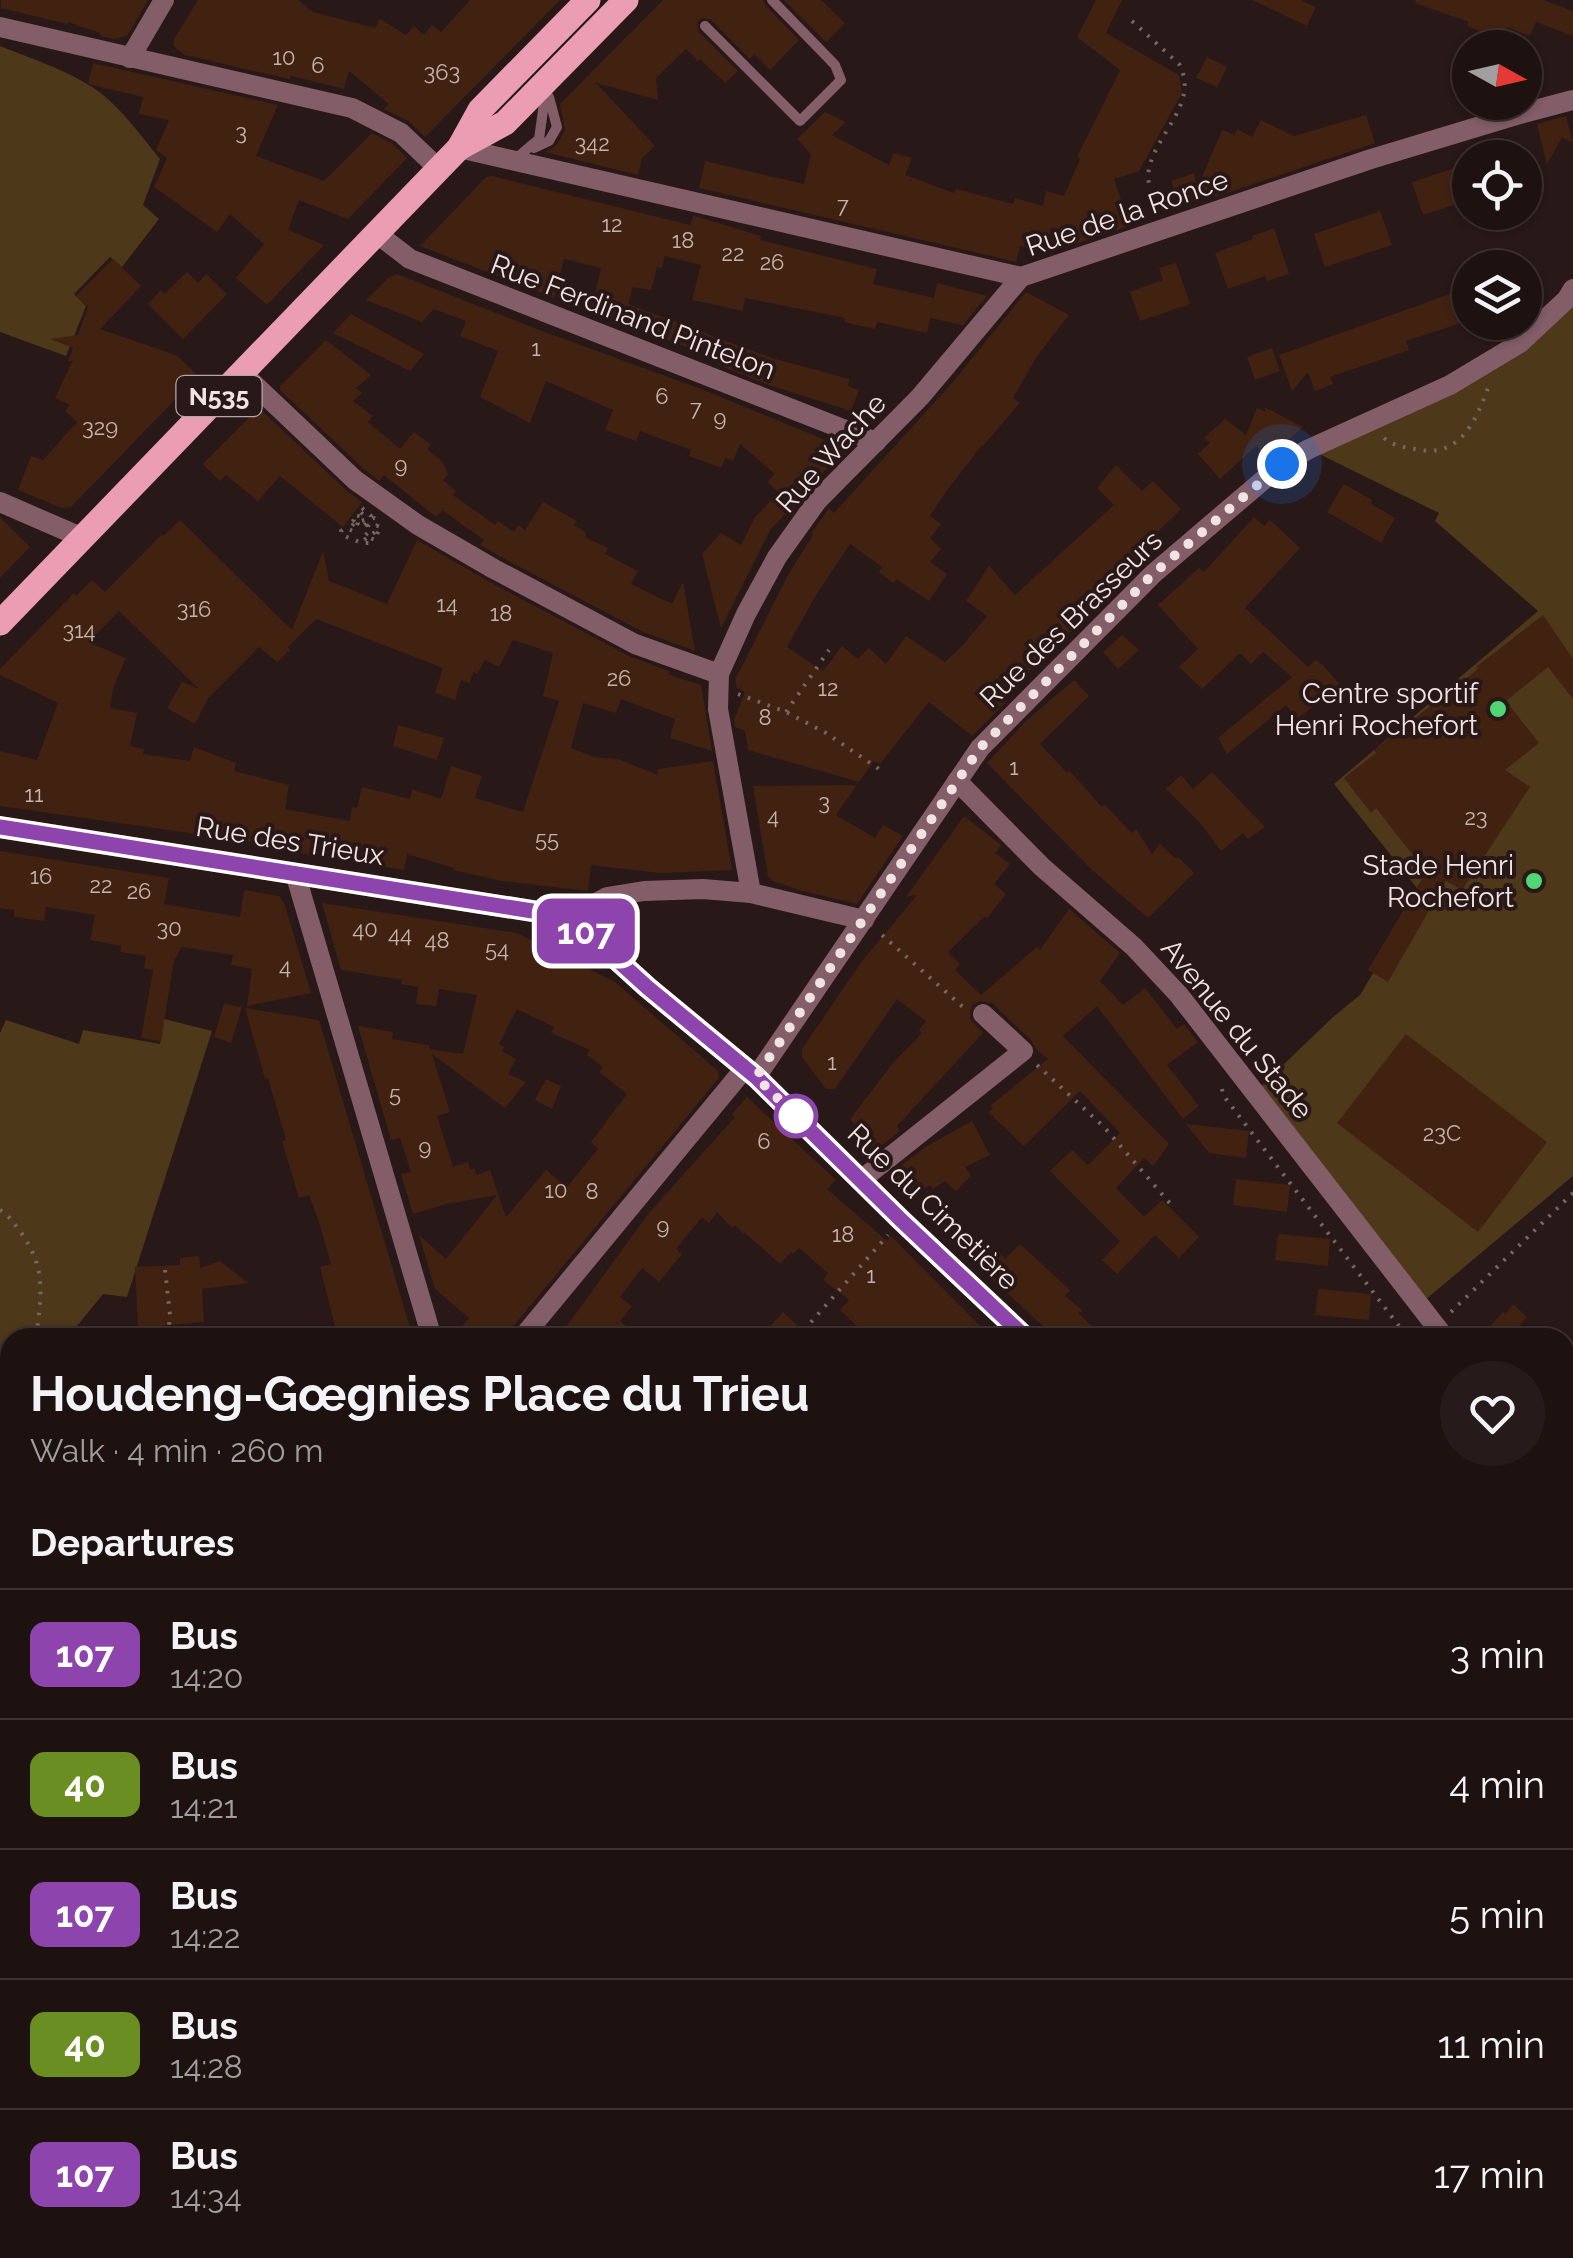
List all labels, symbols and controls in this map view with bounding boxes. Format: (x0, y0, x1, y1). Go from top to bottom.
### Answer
north arrow (1452, 30, 1542, 120)
map controls (1452, 30, 1542, 340)
house number: 10 (273, 44, 295, 70)
house number: 6 (311, 52, 325, 78)
house number: 363 (424, 59, 460, 85)
house number: 3 (235, 119, 247, 145)
house number: 342 (574, 130, 610, 156)
button: locate (1452, 140, 1542, 230)
street label: Rue de la Ronce (1022, 163, 1232, 263)
house number: 7 (837, 192, 849, 218)
house number: 12 (602, 211, 622, 237)
house number: 18 (672, 227, 694, 253)
house number: 22 (722, 240, 744, 266)
street label: Rue Ferdinand Pintelon (486, 248, 780, 386)
house number: 26 (760, 249, 784, 275)
button: layers (1452, 250, 1542, 340)
house number: 1 (531, 335, 541, 361)
road number: N535 (176, 376, 262, 416)
house number: 6 (655, 383, 669, 409)
street label: Rue Wache (769, 387, 893, 519)
house number: 7 (690, 395, 702, 421)
house number: 9 (714, 405, 726, 431)
house number: 329 (82, 414, 118, 440)
your location (1257, 439, 1307, 489)
house number: 9 (395, 452, 407, 478)
street label: Rue des Brasseurs (973, 524, 1169, 714)
house number: 14 (436, 591, 458, 617)
house number: 316 (177, 596, 211, 622)
house number: 18 (490, 600, 512, 626)
house number: 314 (62, 617, 96, 643)
house number: 26 (607, 665, 631, 691)
house number: 12 (818, 675, 838, 701)
place label: Centre sportif Henri Rochefort (1275, 677, 1480, 742)
marker: Centre sportif Henri Rochefort (1487, 698, 1509, 720)
house number: 8 (758, 704, 772, 730)
house number: 1 (1009, 754, 1019, 780)
house number: 11 (25, 781, 43, 807)
house number: 3 (818, 789, 830, 815)
house number: 4 (767, 803, 779, 829)
house number: 23 (1464, 804, 1488, 830)
street label: Rue des Trieux (194, 810, 386, 872)
house number: 55 (535, 826, 559, 852)
place label: Stade Henri Rochefort (1362, 849, 1515, 914)
house number: 16 (30, 863, 52, 889)
marker: Stade Henri Rochefort (1523, 870, 1545, 892)
house number: 22 (90, 872, 112, 898)
house number: 26 (127, 878, 151, 904)
line badge: 107 (528, 898, 644, 964)
text: 107 (557, 911, 615, 952)
house number: 30 (156, 915, 182, 941)
house number: 40 (352, 916, 378, 942)
house number: 44 (388, 921, 412, 947)
house number: 48 (424, 927, 450, 953)
street label: Avenue du Stade (1154, 932, 1320, 1126)
house number: 54 (485, 936, 509, 962)
house number: 4 (279, 953, 291, 979)
house number: 1 (827, 1049, 837, 1075)
house number: 5 (389, 1081, 401, 1107)
unlabelled marker (775, 1095, 817, 1137)
street label: Rue du Cimetière (841, 1117, 1025, 1297)
house number: 23C (1423, 1120, 1461, 1146)
house number: 6 (757, 1128, 771, 1154)
house number: 9 (419, 1134, 431, 1160)
house number: 10 (545, 1177, 567, 1203)
house number: 8 (585, 1178, 599, 1204)
house number: 9 (657, 1213, 669, 1239)
house number: 18 (832, 1221, 854, 1247)
house number: 1 (866, 1262, 876, 1288)
button: heart (1440, 1361, 1545, 1466)
text: Houdeng-Gœgnies Place du Trieu (30, 1366, 809, 1422)
text: Walk · 4 min · 260 m (30, 1432, 323, 1469)
text: Departures (30, 1520, 235, 1565)
text: Bus (170, 1613, 238, 1658)
text: 3 min (1450, 1632, 1545, 1677)
text: 107 (56, 1634, 114, 1675)
text: 14:20 (170, 1658, 243, 1695)
text: Bus (170, 1743, 238, 1788)
text: 4 min (1449, 1762, 1545, 1807)
text: 40 (64, 1764, 106, 1805)
text: 14:21 (170, 1788, 238, 1825)
text: Bus (170, 1873, 238, 1918)
text: 5 min (1449, 1892, 1545, 1937)
text: 107 (56, 1894, 114, 1935)
text: 14:22 (170, 1918, 241, 1955)
text: Bus (170, 2003, 238, 2048)
text: 11 min (1437, 2022, 1545, 2067)
text: 40 (64, 2024, 106, 2065)
text: 14:28 (170, 2048, 243, 2085)
text: Bus (170, 2133, 238, 2178)
text: 17 min (1434, 2152, 1545, 2197)
text: 107 (56, 2154, 114, 2195)
text: 14:34 (170, 2178, 242, 2215)

